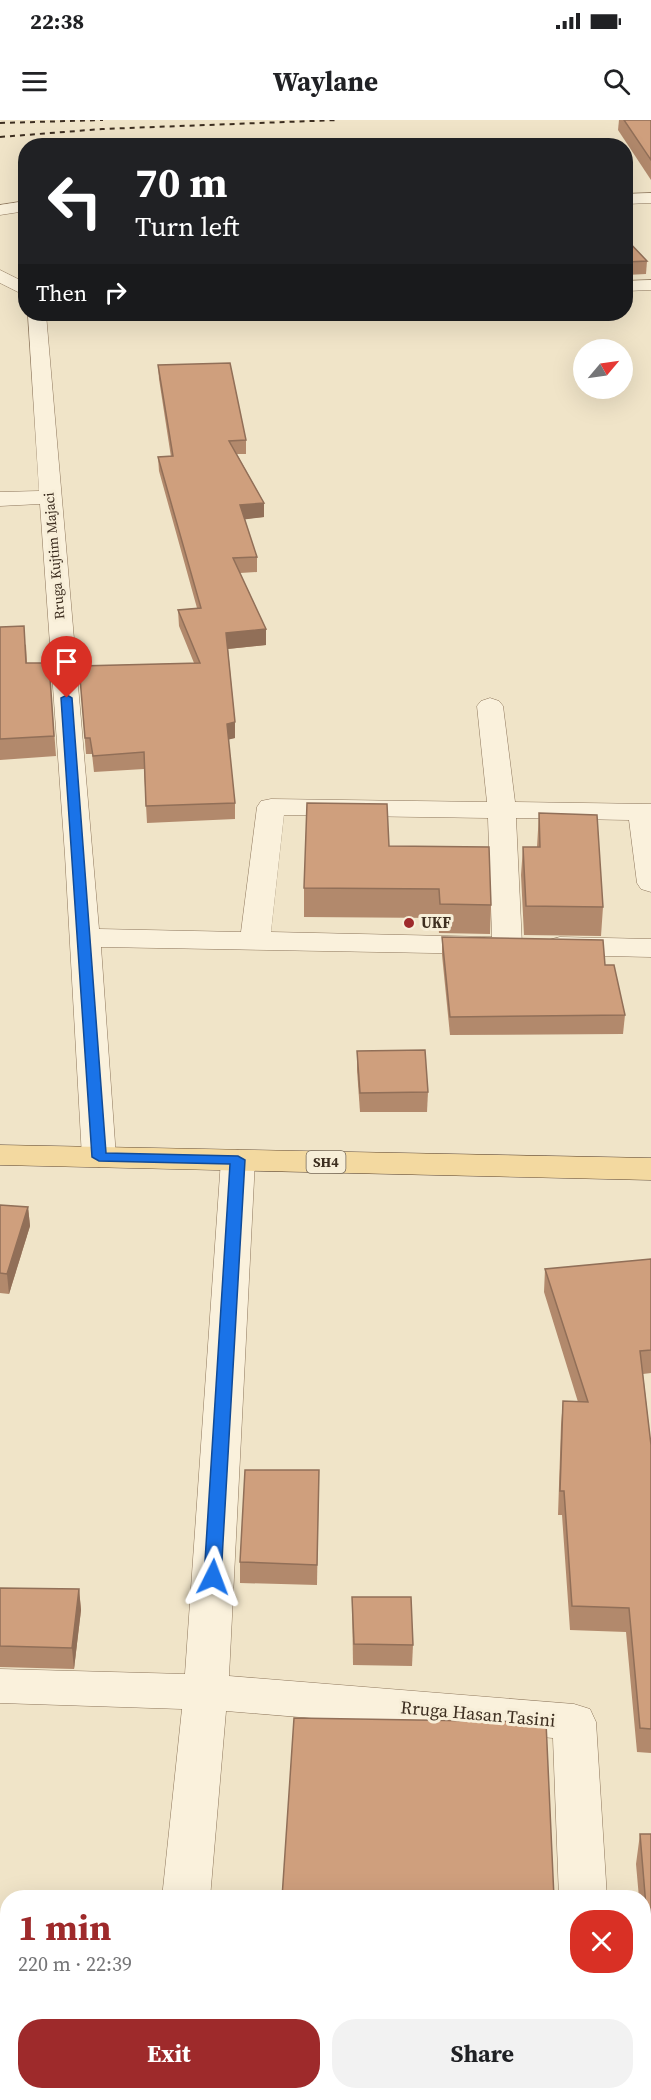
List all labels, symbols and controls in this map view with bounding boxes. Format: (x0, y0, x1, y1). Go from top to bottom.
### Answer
text: 22:38 (30, 6, 84, 36)
text: Waylane (273, 63, 378, 100)
icon: menu (18, 65, 51, 98)
icon: search (600, 65, 633, 98)
text: 70 m (135, 153, 228, 211)
icon: left (36, 162, 114, 240)
text: Turn left (135, 208, 239, 245)
icon: right (99, 276, 132, 309)
text: Then (36, 278, 87, 308)
north arrow (573, 339, 633, 399)
map controls (573, 339, 633, 399)
street label: Rruga Kujtim Majaci (38, 492, 70, 620)
pin (41, 636, 92, 698)
icon: arrive (50, 645, 83, 678)
place label: UKF (421, 912, 451, 933)
marker: UKF (402, 916, 416, 930)
road number: SH4 (306, 1151, 346, 1173)
position arrow (181, 1545, 245, 1609)
street label: Rruga Hasan Tasini (400, 1694, 557, 1733)
text: 1 min (18, 1903, 111, 1952)
button: close (570, 1910, 633, 1973)
text: 220 m · 22:39 (18, 1950, 132, 1978)
button: Exit (18, 2019, 320, 2088)
button: Share (332, 2019, 633, 2088)

